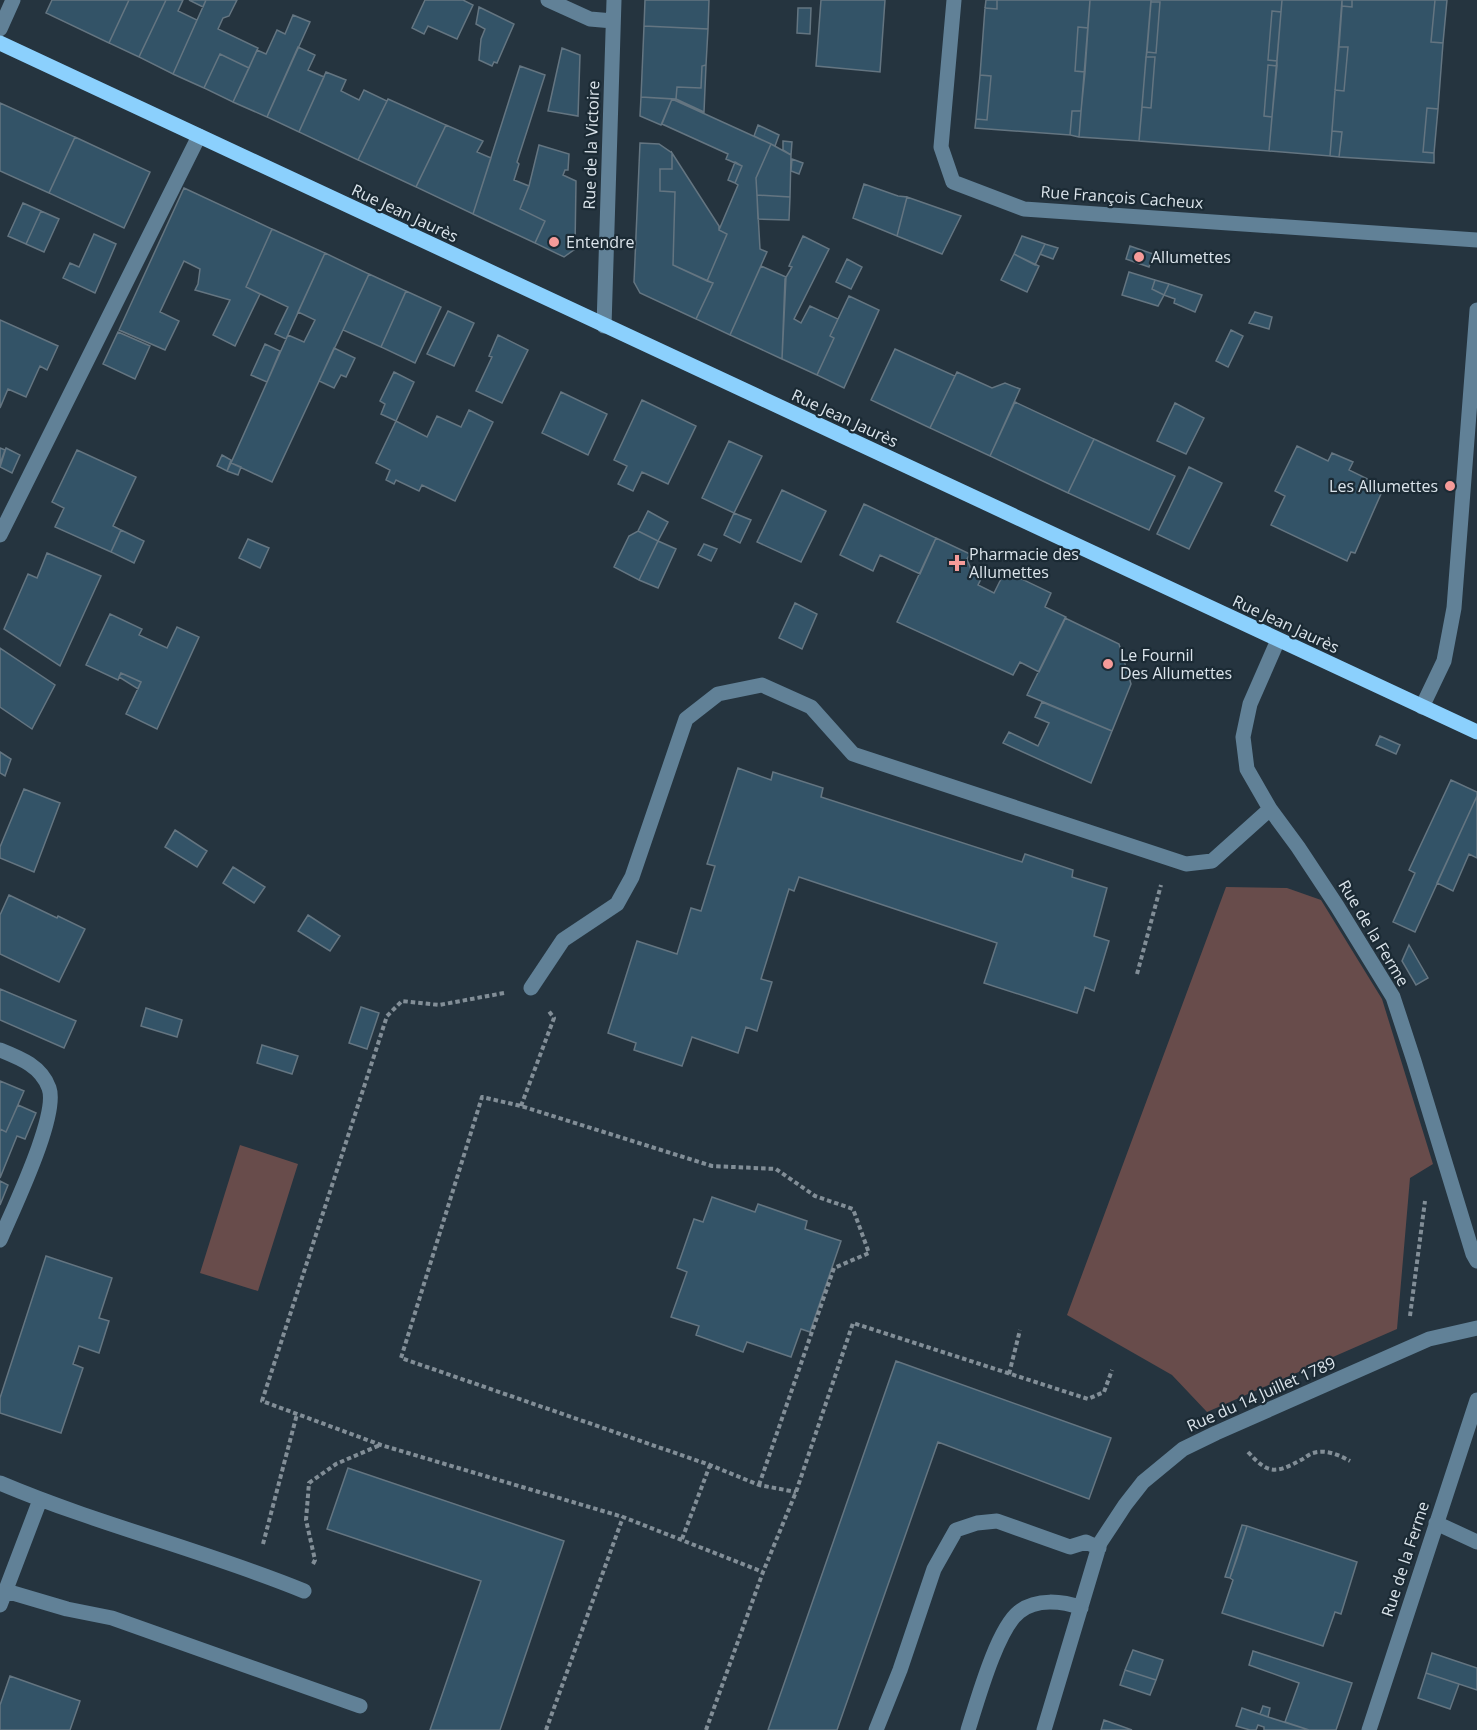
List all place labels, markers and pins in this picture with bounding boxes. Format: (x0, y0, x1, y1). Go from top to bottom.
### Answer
place label: Entendre (566, 231, 635, 253)
marker: Entendre (547, 235, 561, 249)
place label: Allumettes (1151, 246, 1231, 268)
marker: Allumettes (1132, 250, 1146, 264)
place label: Les Allumettes (1329, 475, 1438, 497)
marker: Les Allumettes (1443, 479, 1457, 493)
place label: Pharmacie des Allumettes (969, 543, 1079, 583)
marker: Pharmacie des Allumettes (950, 556, 964, 570)
place label: Le Fournil Des Allumettes (1120, 644, 1232, 684)
marker: Le Fournil Des Allumettes (1101, 657, 1115, 671)

